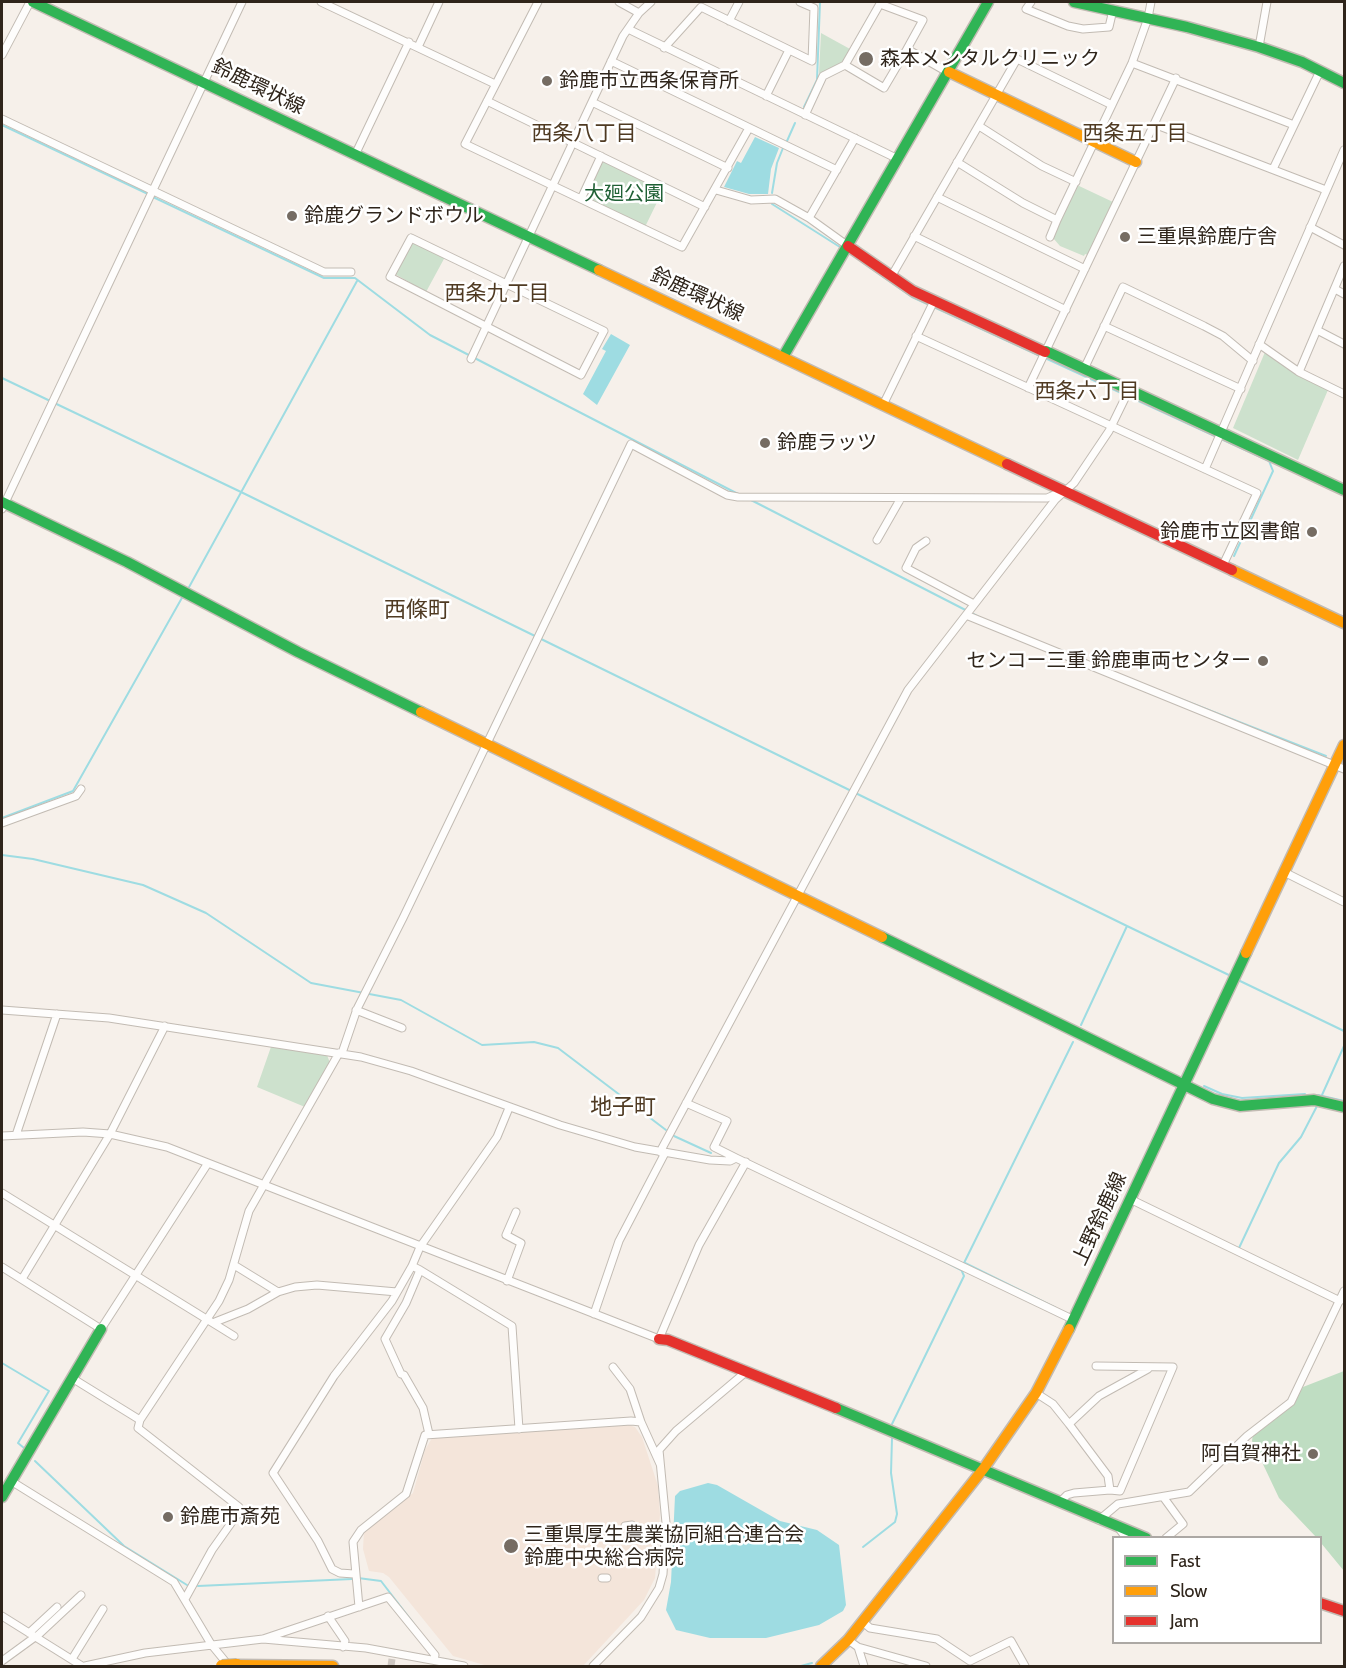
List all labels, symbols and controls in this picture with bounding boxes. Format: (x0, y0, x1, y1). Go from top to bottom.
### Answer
place label: 森本メンタルクリニック (880, 47, 1100, 71)
marker: 森本メンタルクリニック (857, 50, 875, 68)
street label: 鈴鹿環状線 (208, 54, 308, 120)
place label: 鈴鹿市立西条保育所 (559, 69, 739, 93)
marker: 鈴鹿市立西条保育所 (540, 74, 554, 88)
district label: 西条八丁目 (532, 121, 636, 147)
district label: 西条五丁目 (1083, 121, 1187, 147)
park label: 大廻公園 (584, 182, 664, 206)
place label: 鈴鹿グランドボウル (304, 204, 484, 228)
marker: 鈴鹿グランドボウル (285, 209, 299, 223)
place label: 三重県鈴鹿庁舎 (1137, 225, 1277, 249)
marker: 三重県鈴鹿庁舎 (1118, 230, 1132, 244)
street label: 鈴鹿環状線 (647, 263, 747, 327)
district label: 西条九丁目 (445, 281, 549, 307)
district label: 西条六丁目 (1035, 379, 1139, 405)
place label: 鈴鹿ラッツ (777, 431, 877, 455)
marker: 鈴鹿ラッツ (758, 436, 772, 450)
place label: 鈴鹿市立図書館 (1160, 520, 1300, 544)
marker: 鈴鹿市立図書館 (1305, 525, 1319, 539)
district label: 西條町 (384, 598, 450, 624)
place label: センコー三重 鈴鹿車両センター (967, 649, 1251, 673)
marker: センコー三重 鈴鹿車両センター (1256, 654, 1270, 668)
district label: 地子町 (590, 1095, 656, 1121)
street label: 上野鈴鹿線 (1068, 1169, 1132, 1269)
place label: 阿自賀神社 (1201, 1442, 1301, 1466)
marker: 阿自賀神社 (1306, 1447, 1320, 1461)
place label: 鈴鹿市斎苑 (180, 1505, 280, 1529)
marker: 鈴鹿市斎苑 (161, 1510, 175, 1524)
place label: 三重県厚生農業協同組合連合会 鈴鹿中央総合病院 (524, 1523, 804, 1570)
legend (1112, 1536, 1322, 1644)
marker: 三重県厚生農業協同組合連合会 鈴鹿中央総合病院 (502, 1537, 520, 1555)
text: Fast (1170, 1550, 1201, 1572)
text: Slow (1170, 1580, 1207, 1602)
text: Jam (1170, 1610, 1199, 1632)

